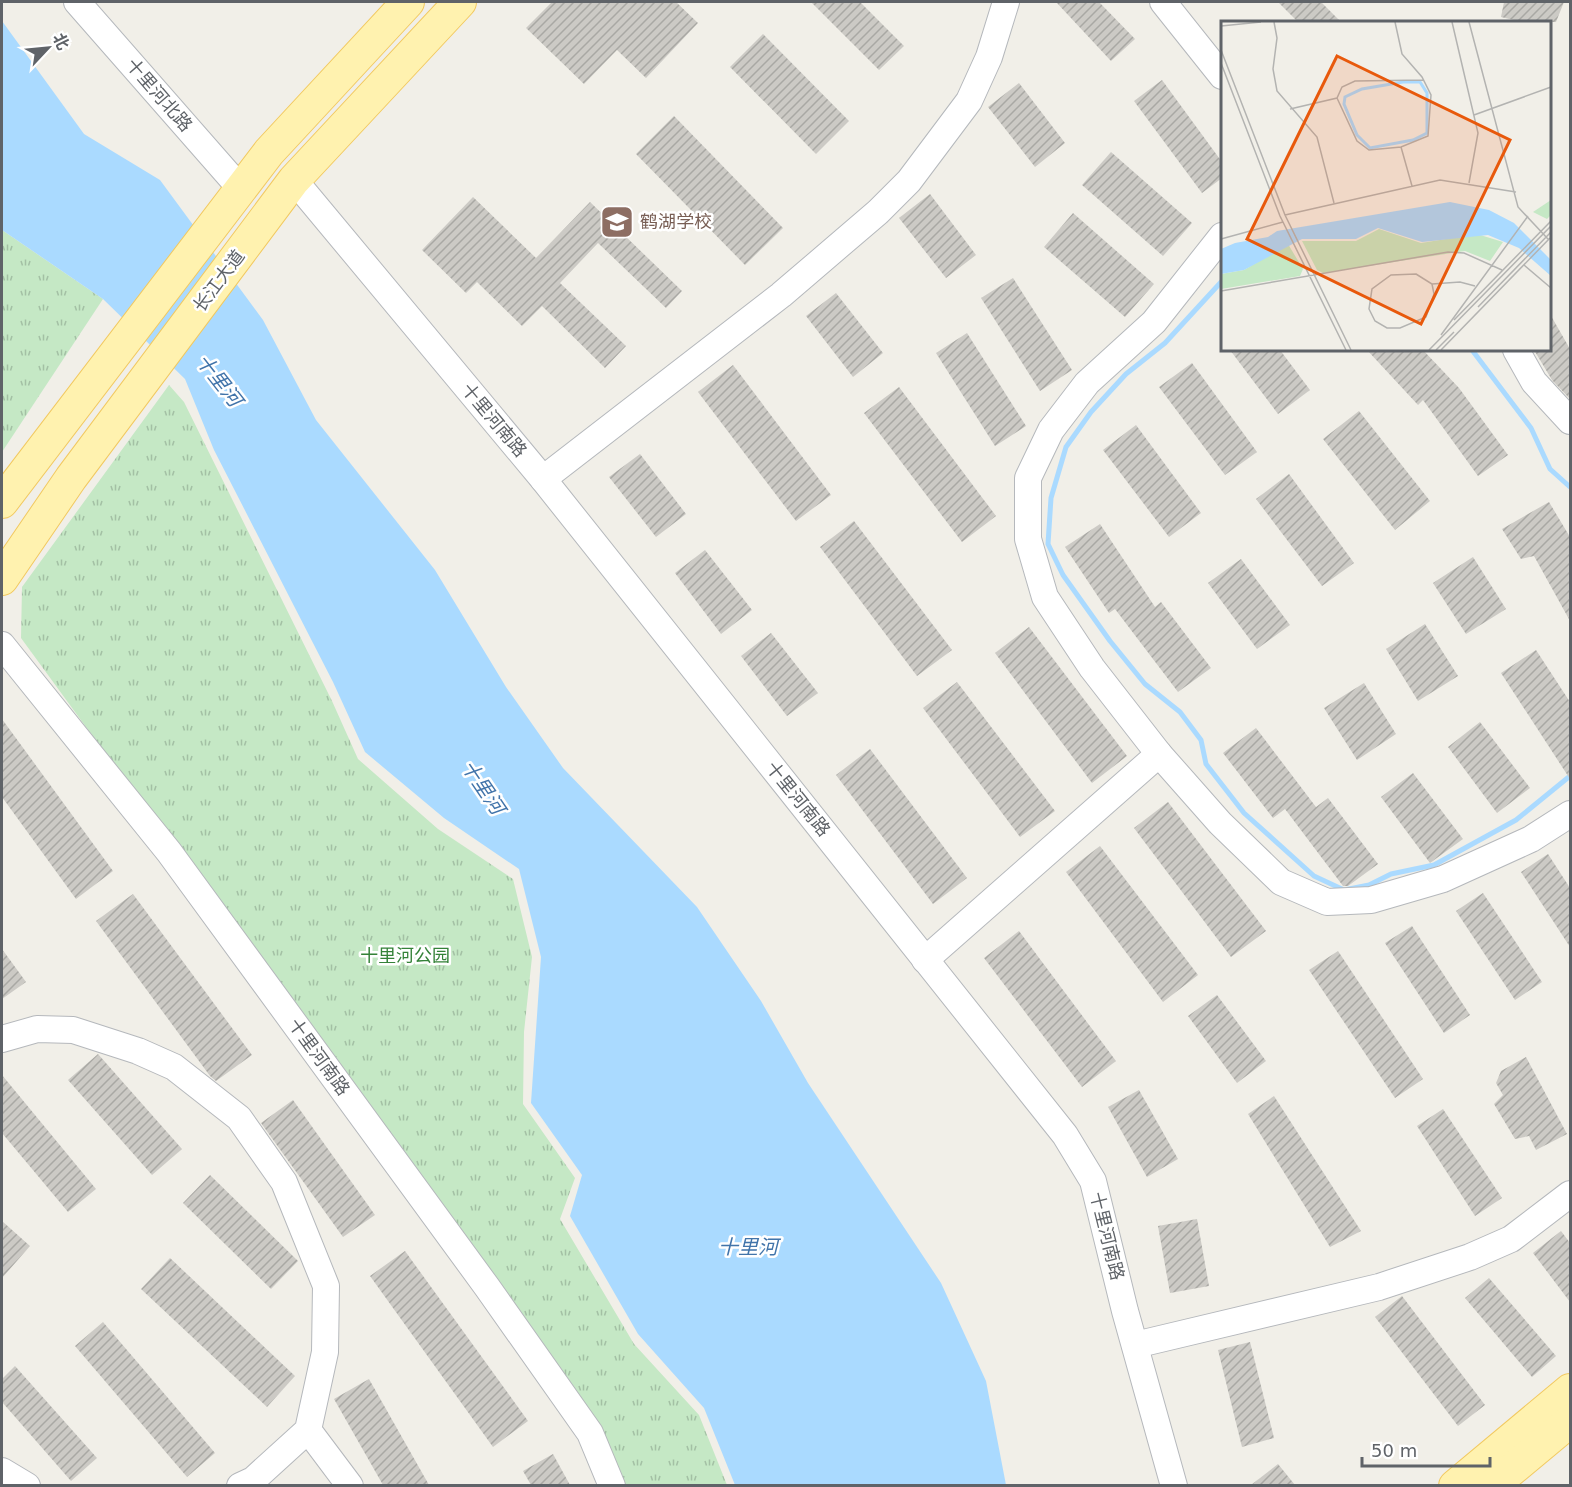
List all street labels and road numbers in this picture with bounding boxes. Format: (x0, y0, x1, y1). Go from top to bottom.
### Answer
street label: 十里河北路 (122, 54, 197, 136)
street label: 长江大道 (189, 246, 249, 316)
street label: 十里河南路 (457, 378, 531, 461)
street label: 十里河南路 (762, 757, 835, 840)
street label: 十里河南路 (284, 1014, 354, 1099)
street label: 十里河南路 (1086, 1190, 1129, 1282)

